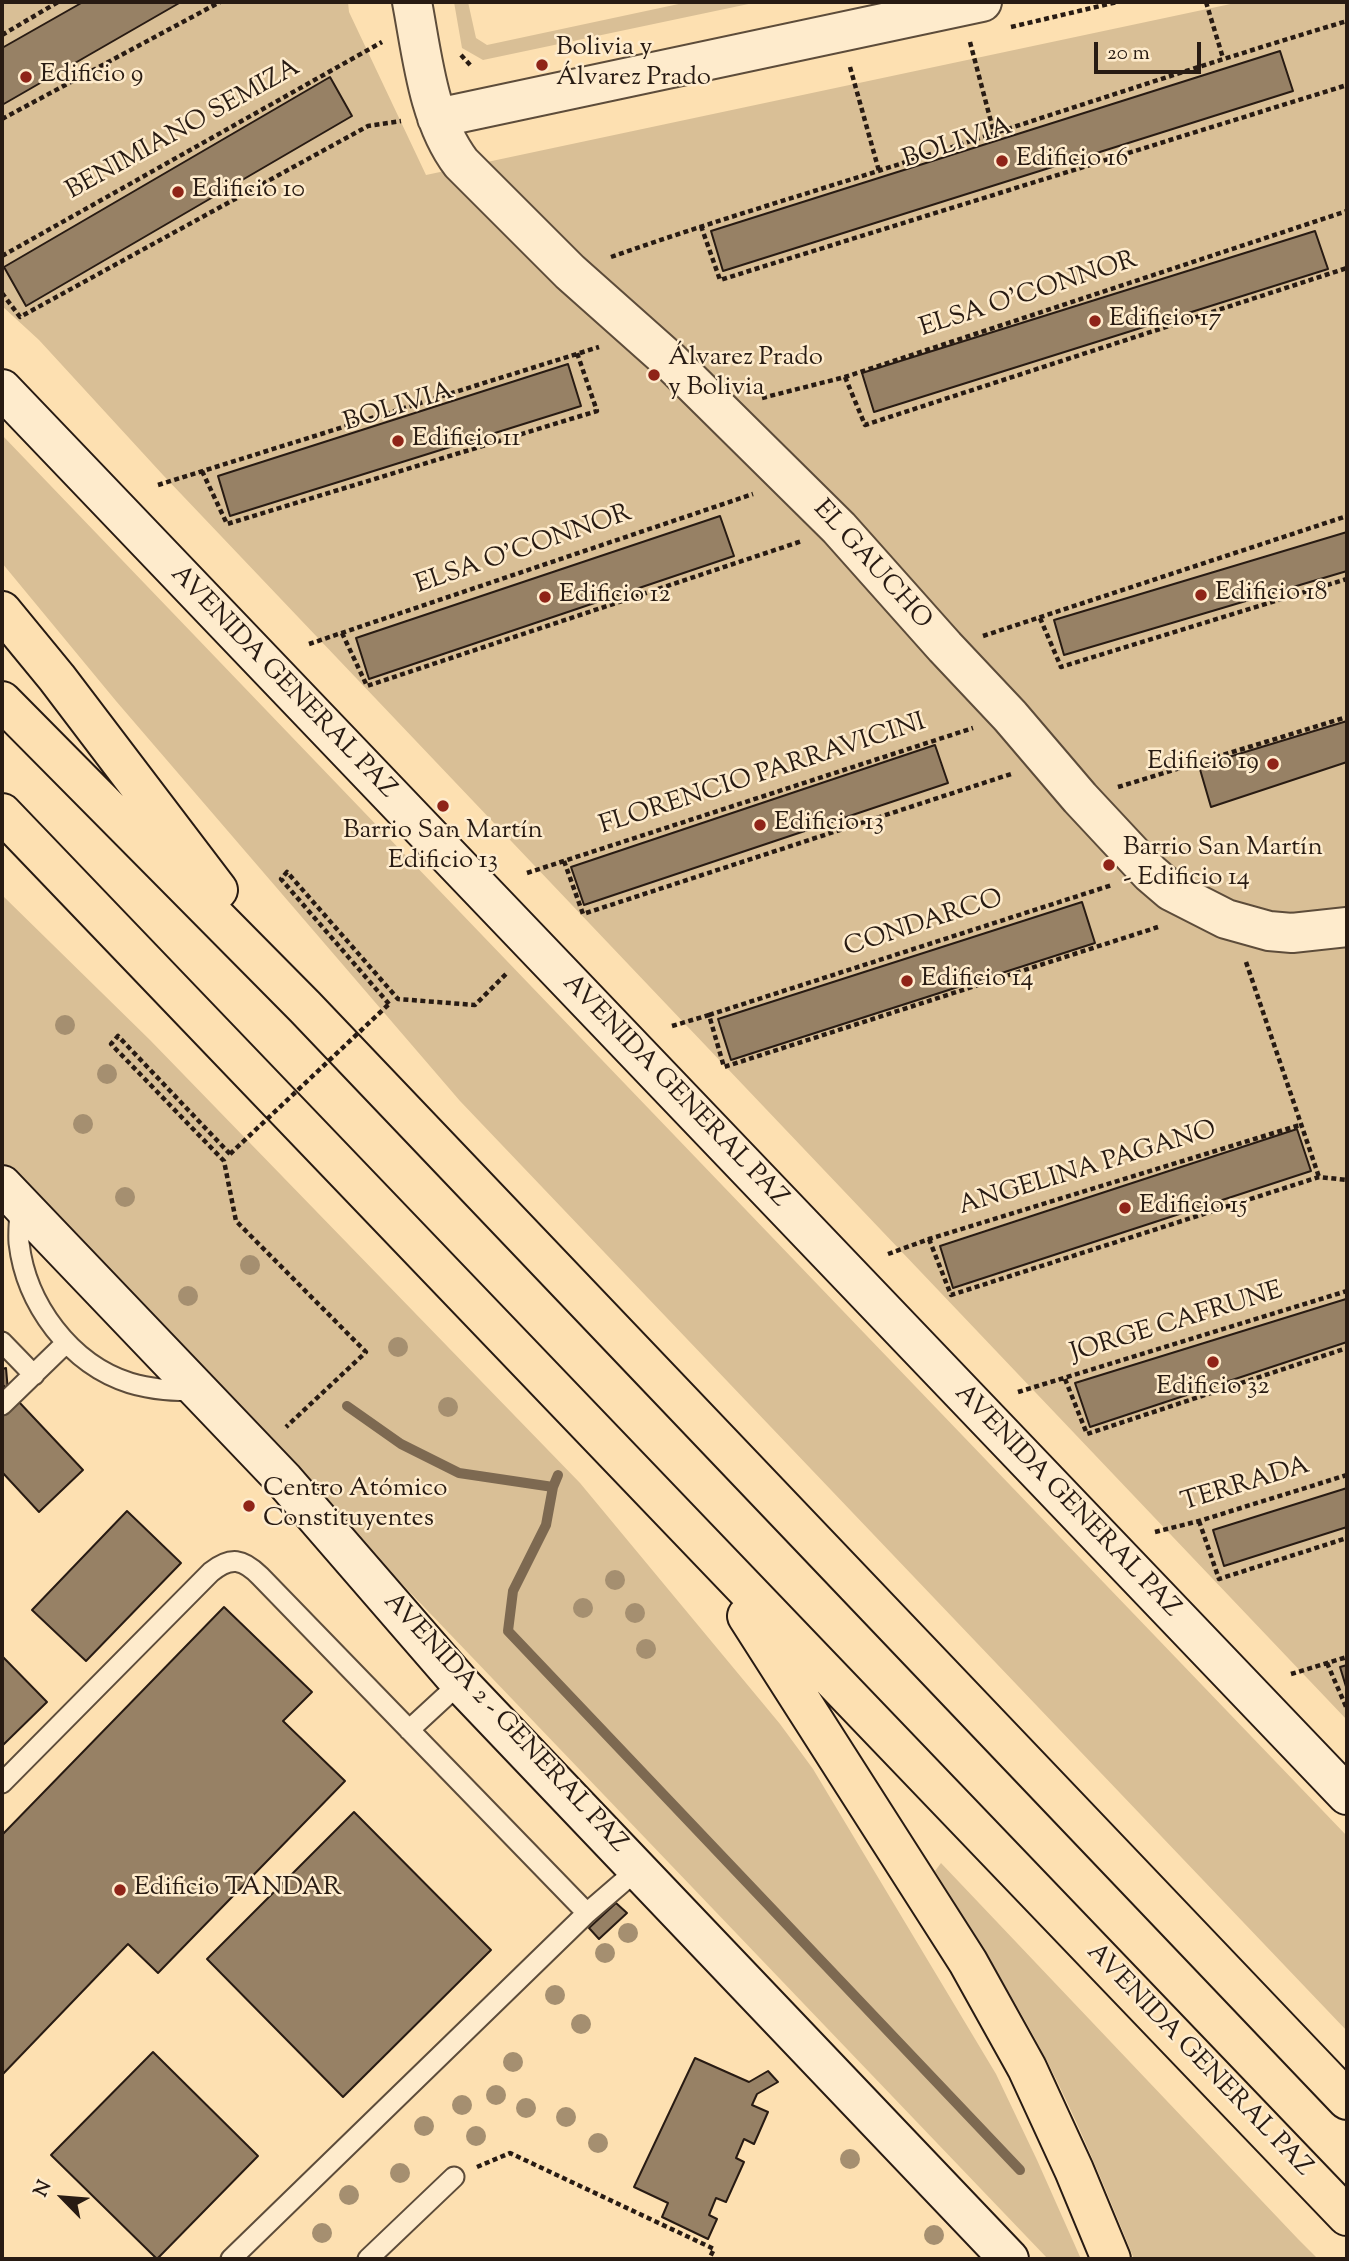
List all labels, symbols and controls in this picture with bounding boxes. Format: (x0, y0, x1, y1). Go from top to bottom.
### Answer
scale bar (1097, 28, 1204, 72)
place label: Bolivia y Álvarez Prado (556, 34, 711, 96)
text: 20 m (1107, 39, 1150, 69)
street label: BENIMIANO SEMIZA (62, 54, 306, 208)
marker: Bolivia y Álvarez Prado (534, 57, 550, 73)
place label: Edificio 9 (40, 61, 143, 93)
marker: Edificio 9 (18, 69, 34, 85)
street label: BOLIVIA (899, 113, 1017, 177)
place label: Edificio 16 (1016, 145, 1128, 177)
marker: Edificio 16 (994, 153, 1010, 169)
place label: Edificio 10 (192, 176, 305, 208)
marker: Edificio 10 (170, 184, 186, 200)
street label: ELSA O'CONNOR (916, 246, 1142, 346)
place label: Edificio 17 (1109, 305, 1222, 337)
marker: Edificio 17 (1087, 313, 1103, 329)
place label: Álvarez Prado y Bolivia (668, 344, 823, 406)
marker: Álvarez Prado y Bolivia (646, 367, 662, 383)
street label: BOLIVIA (340, 378, 458, 440)
place label: Edificio 11 (412, 425, 520, 457)
marker: Edificio 11 (390, 433, 406, 449)
street label: EL GAUCHO (805, 495, 937, 637)
street label: ELSA O'CONNOR (412, 499, 636, 603)
street label: AVENIDA GENERAL PAZ (162, 560, 402, 806)
place label: Edificio 18 (1215, 579, 1327, 611)
place label: Edificio 12 (559, 581, 671, 613)
marker: Edificio 18 (1193, 587, 1209, 603)
marker: Edificio 12 (537, 589, 553, 605)
street label: FLORENCIO PARRAVICINI (596, 708, 930, 844)
place label: Edificio 19 (1147, 748, 1259, 780)
marker: Edificio 19 (1265, 756, 1281, 772)
marker: Barrio San Martín Edificio 13 (435, 798, 451, 814)
place label: Edificio 13 (774, 809, 884, 841)
place label: Barrio San Martín Edificio 13 (343, 817, 543, 878)
marker: Edificio 13 (752, 817, 768, 833)
place label: Barrio San Martín - Edificio 14 (1123, 834, 1323, 896)
marker: Barrio San Martín - Edificio 14 (1101, 857, 1117, 873)
street label: CONDARCO (841, 885, 1007, 965)
place label: Edificio 14 (921, 965, 1034, 997)
street label: AVENIDA GENERAL PAZ (554, 969, 794, 1215)
marker: Edificio 14 (899, 973, 915, 989)
street label: ANGELINA PAGANO (956, 1116, 1220, 1224)
place label: Edificio 15 (1139, 1192, 1247, 1224)
marker: Edificio 15 (1117, 1200, 1133, 1216)
street label: JORGE CAFRUNE (1067, 1277, 1287, 1371)
marker: Edificio 32 (1205, 1354, 1221, 1370)
place label: Edificio 32 (1156, 1373, 1270, 1405)
street label: AVENIDA GENERAL PAZ (946, 1379, 1186, 1625)
street label: TERRADA (1178, 1452, 1314, 1520)
place label: Centro Atómico Constituyentes (263, 1475, 448, 1536)
marker: Centro Atómico Constituyentes (241, 1498, 257, 1514)
street label: AVENIDA 2 - GENERAL PAZ (375, 1588, 633, 1860)
place label: Edificio TANDAR (134, 1874, 342, 1906)
marker: Edificio TANDAR (112, 1882, 128, 1898)
street label: AVENIDA GENERAL PAZ (1078, 1938, 1318, 2184)
north arrow (28, 2163, 98, 2233)
text: N (28, 2176, 59, 2202)

